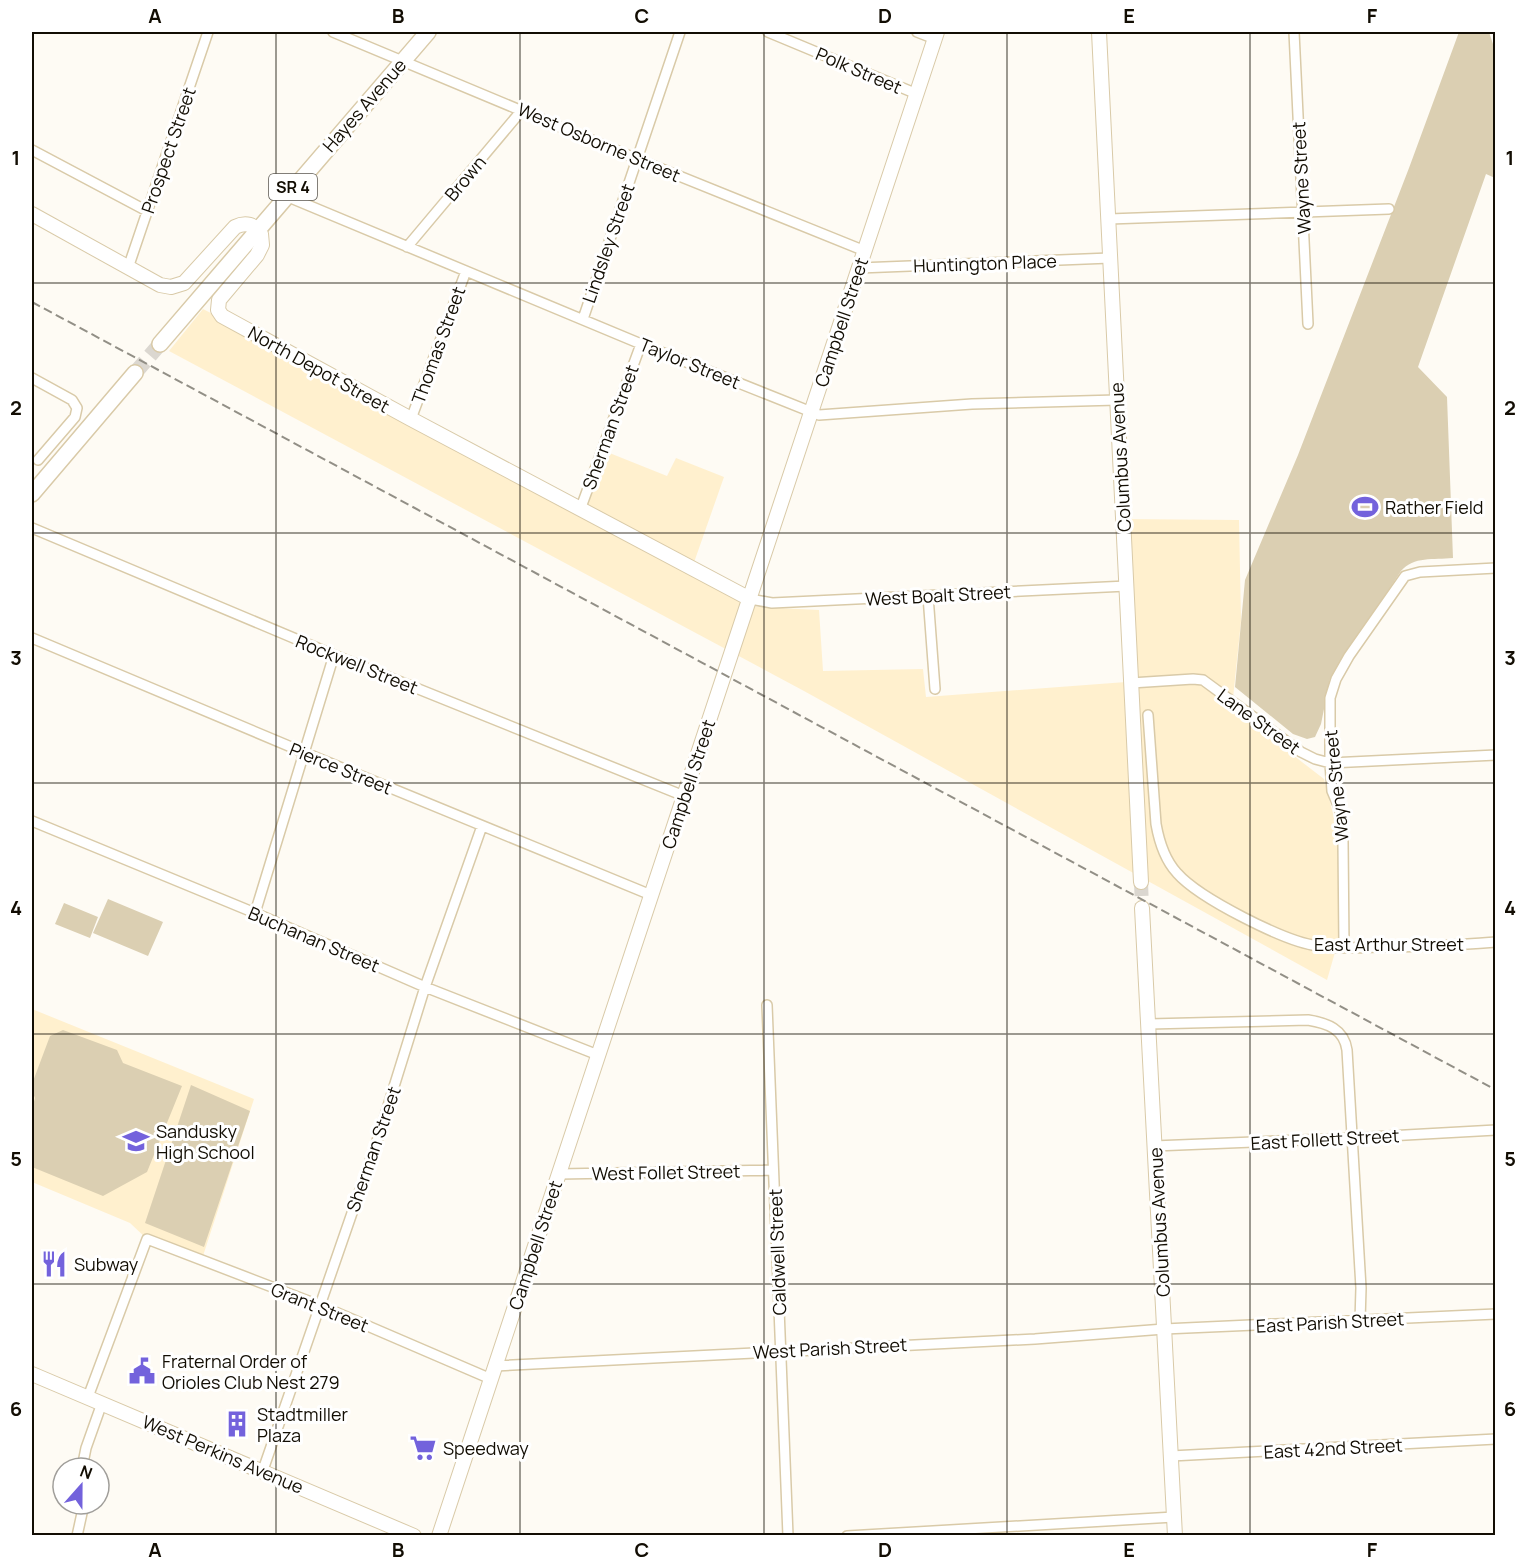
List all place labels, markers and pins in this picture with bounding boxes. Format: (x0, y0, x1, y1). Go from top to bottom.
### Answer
sports icon: Rather Field (1350, 492, 1380, 522)
place label: Rather Field (1385, 495, 1484, 519)
place label: Sandusky High School (156, 1119, 255, 1164)
school or university icon: Sandusky High School (121, 1126, 151, 1156)
restaurant icon: Subway (39, 1249, 69, 1279)
place label: Subway (74, 1252, 139, 1276)
place label: Fraternal Order of Orioles Club Nest 279 (162, 1349, 340, 1394)
public building icon: Fraternal Order of Orioles Club Nest 279 (127, 1356, 157, 1386)
place label: Stadtmiller Plaza (257, 1402, 349, 1447)
building icon: Stadtmiller Plaza (222, 1409, 252, 1439)
supermarket icon: Speedway (408, 1433, 438, 1463)
place label: Speedway (443, 1436, 529, 1460)

